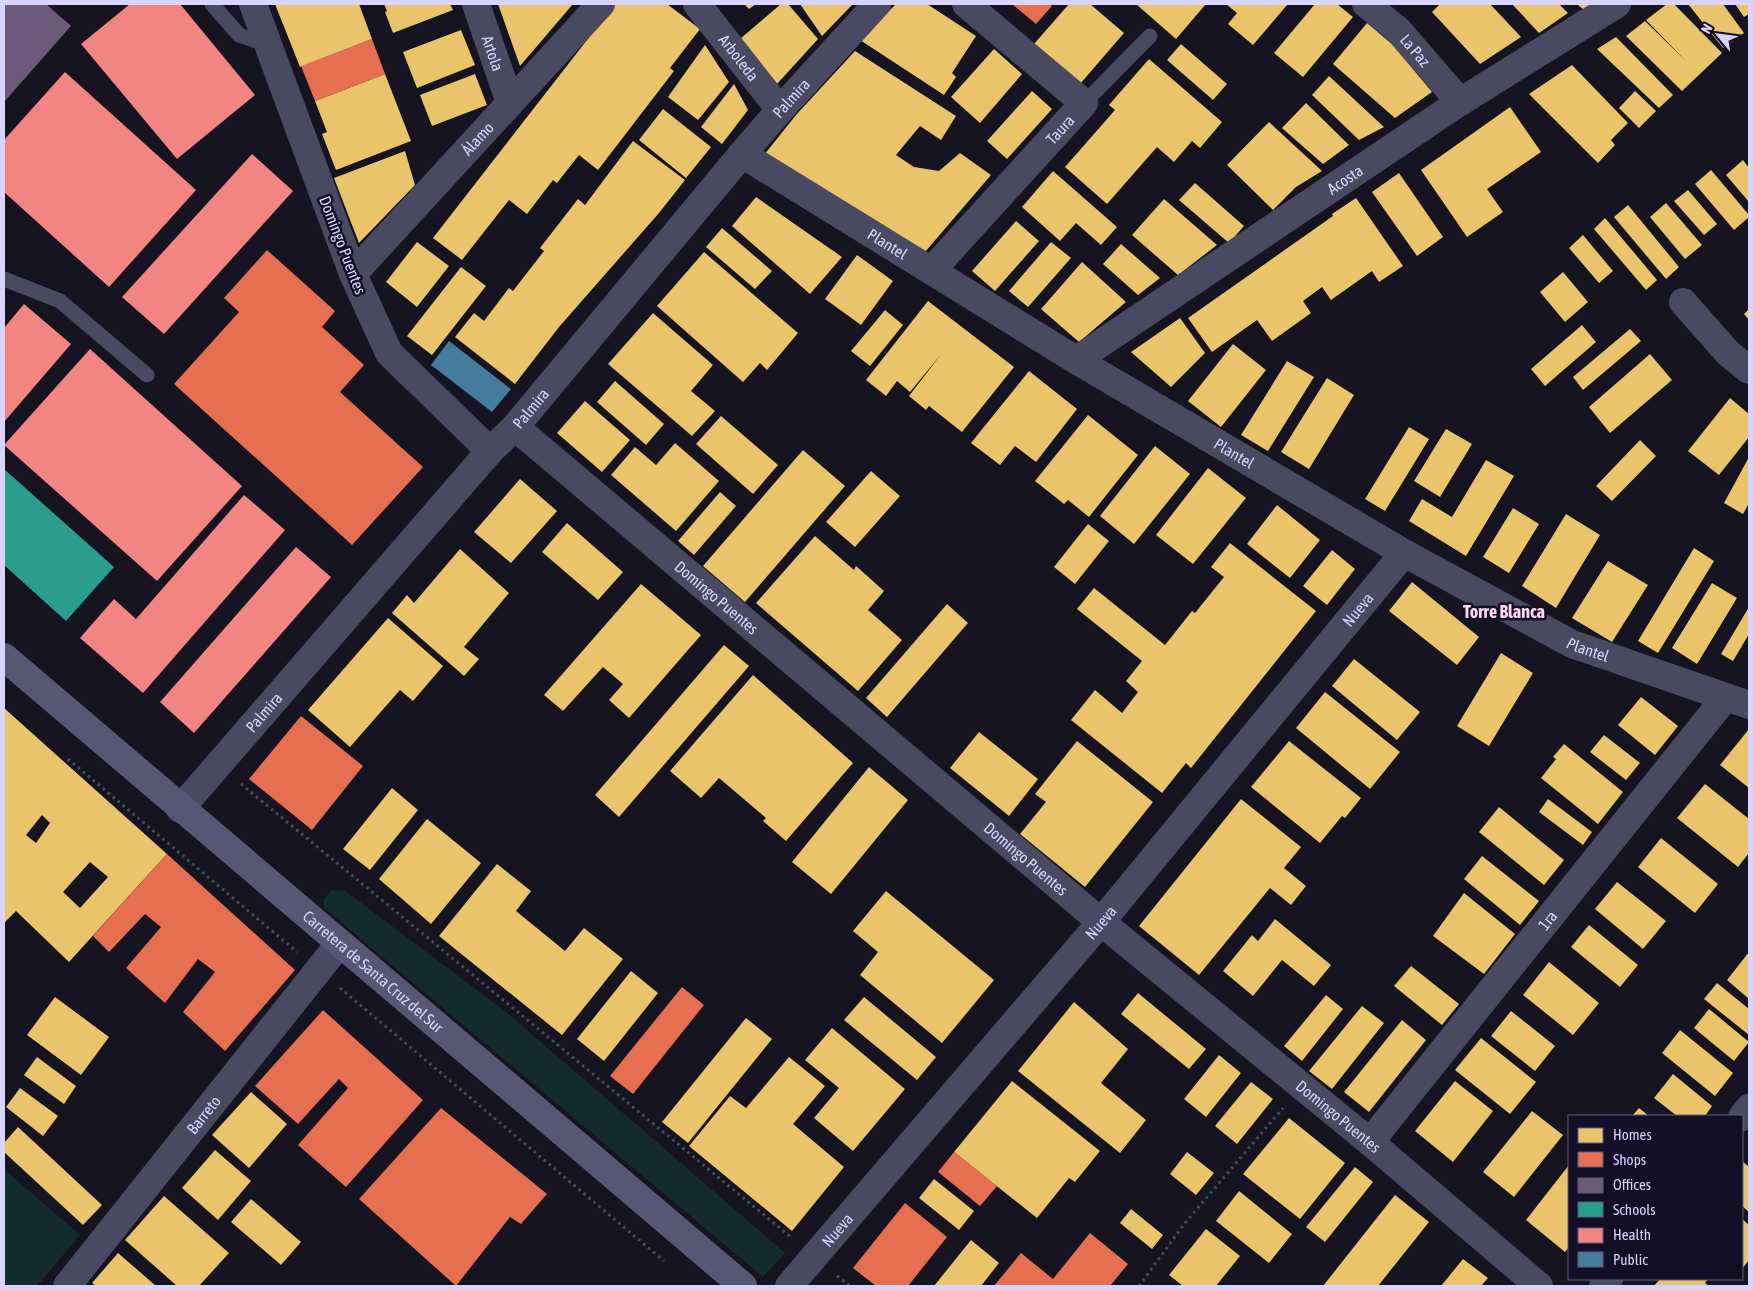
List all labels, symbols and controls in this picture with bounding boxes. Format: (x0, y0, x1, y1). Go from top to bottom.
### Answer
north arrow (1693, 10, 1743, 60)
text: N (1698, 21, 1716, 36)
street label: Arboleda (715, 31, 763, 84)
street label: La Paz (1397, 31, 1434, 70)
street label: Artola (479, 33, 507, 73)
street label: Palmira (769, 75, 813, 121)
street label: Taura (1042, 111, 1078, 148)
street label: Álamo (458, 118, 497, 159)
street label: Acosta (1324, 161, 1366, 198)
street label: Domingo Puentes (315, 193, 370, 297)
street label: Plantel (864, 225, 911, 263)
street label: Palmira (509, 385, 552, 432)
street label: Plantel (1211, 434, 1258, 472)
street label: Domingo Puentes (671, 557, 762, 638)
street label: Nueva (1339, 589, 1377, 630)
district label: Torre Blanca (1463, 601, 1545, 622)
street label: Plantel (1564, 634, 1612, 665)
street label: Palmira (242, 689, 286, 736)
street label: Domingo Puentes (981, 818, 1072, 899)
street label: Nueva (1081, 902, 1120, 943)
street label: Carretera de Santa Cruz del Sur (299, 907, 447, 1036)
street label: 1ra (1534, 907, 1560, 933)
street label: Domingo Puentes (1293, 1076, 1385, 1156)
street label: Barreto (183, 1092, 224, 1137)
legend (1568, 1115, 1743, 1280)
text: Homes (1613, 1126, 1652, 1143)
text: Shops (1613, 1151, 1646, 1168)
text: Offices (1613, 1176, 1651, 1193)
text: Schools (1613, 1201, 1656, 1218)
street label: Nueva (818, 1209, 856, 1250)
text: Health (1613, 1226, 1651, 1243)
text: Public (1613, 1251, 1648, 1268)

